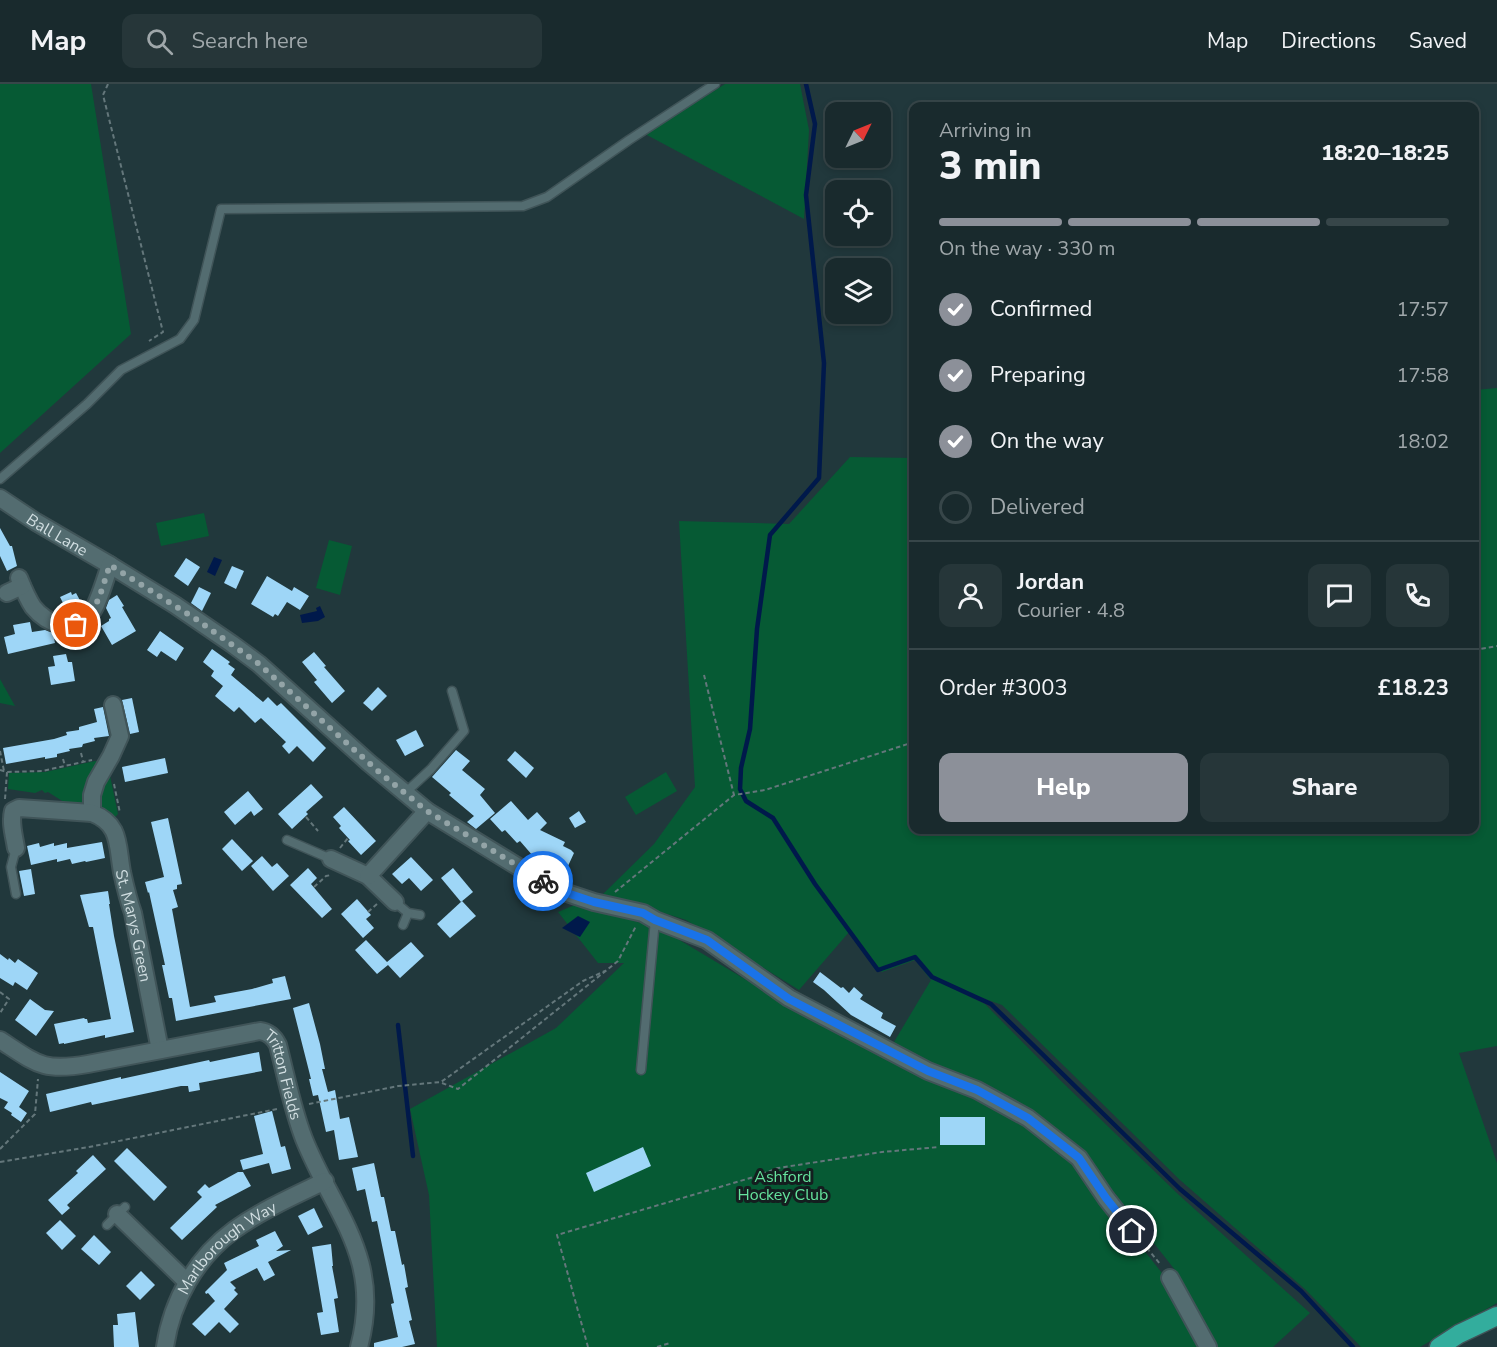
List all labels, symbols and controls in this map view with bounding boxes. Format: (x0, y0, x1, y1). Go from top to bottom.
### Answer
search box (122, 14, 542, 68)
text: Map (30, 22, 86, 60)
icon: search (143, 25, 176, 58)
text: Search here (191, 26, 308, 56)
text: Map (1207, 27, 1248, 55)
text: Directions (1281, 27, 1376, 55)
text: Saved (1409, 27, 1467, 55)
north arrow (825, 102, 891, 168)
map controls (825, 102, 891, 324)
text: Arriving in (939, 117, 1032, 144)
text: 18:20–18:25 (1321, 138, 1449, 168)
text: 3 min (939, 140, 1042, 193)
button: locate (825, 180, 891, 246)
text: On the way · 330 m (939, 235, 1115, 262)
button: layers (825, 258, 891, 324)
icon: check (939, 293, 972, 326)
text: Confirmed (990, 294, 1092, 324)
text: 17:57 (1396, 296, 1449, 323)
icon: check (939, 359, 972, 392)
text: Preparing (990, 360, 1086, 390)
text: 17:58 (1396, 362, 1449, 389)
icon: check (939, 425, 972, 458)
text: On the way (990, 426, 1104, 456)
text: 18:02 (1396, 428, 1449, 455)
text: Delivered (990, 492, 1085, 522)
street label: Ball Lane (22, 509, 92, 562)
button: person (939, 564, 1002, 627)
button: chat (1308, 564, 1371, 627)
button: phone (1386, 564, 1449, 627)
text: Jordan (1017, 567, 1084, 597)
text: Courier · 4.8 (1017, 597, 1125, 624)
pin (50, 599, 101, 650)
icon: bag (59, 608, 92, 641)
text: Order #3003 (939, 673, 1068, 703)
text: £18.23 (1378, 673, 1449, 703)
button: Help (939, 753, 1188, 822)
button: Share (1200, 753, 1449, 822)
courier (513, 851, 573, 911)
icon: bike (527, 865, 560, 898)
street label: St. Marys Green (110, 867, 156, 984)
street label: Tritton Fields (260, 1024, 307, 1123)
park label: Ashford Hockey Club (738, 1166, 828, 1206)
street label: Marlborough Way (173, 1196, 281, 1299)
pin (1106, 1205, 1157, 1256)
icon: home (1115, 1214, 1148, 1247)

